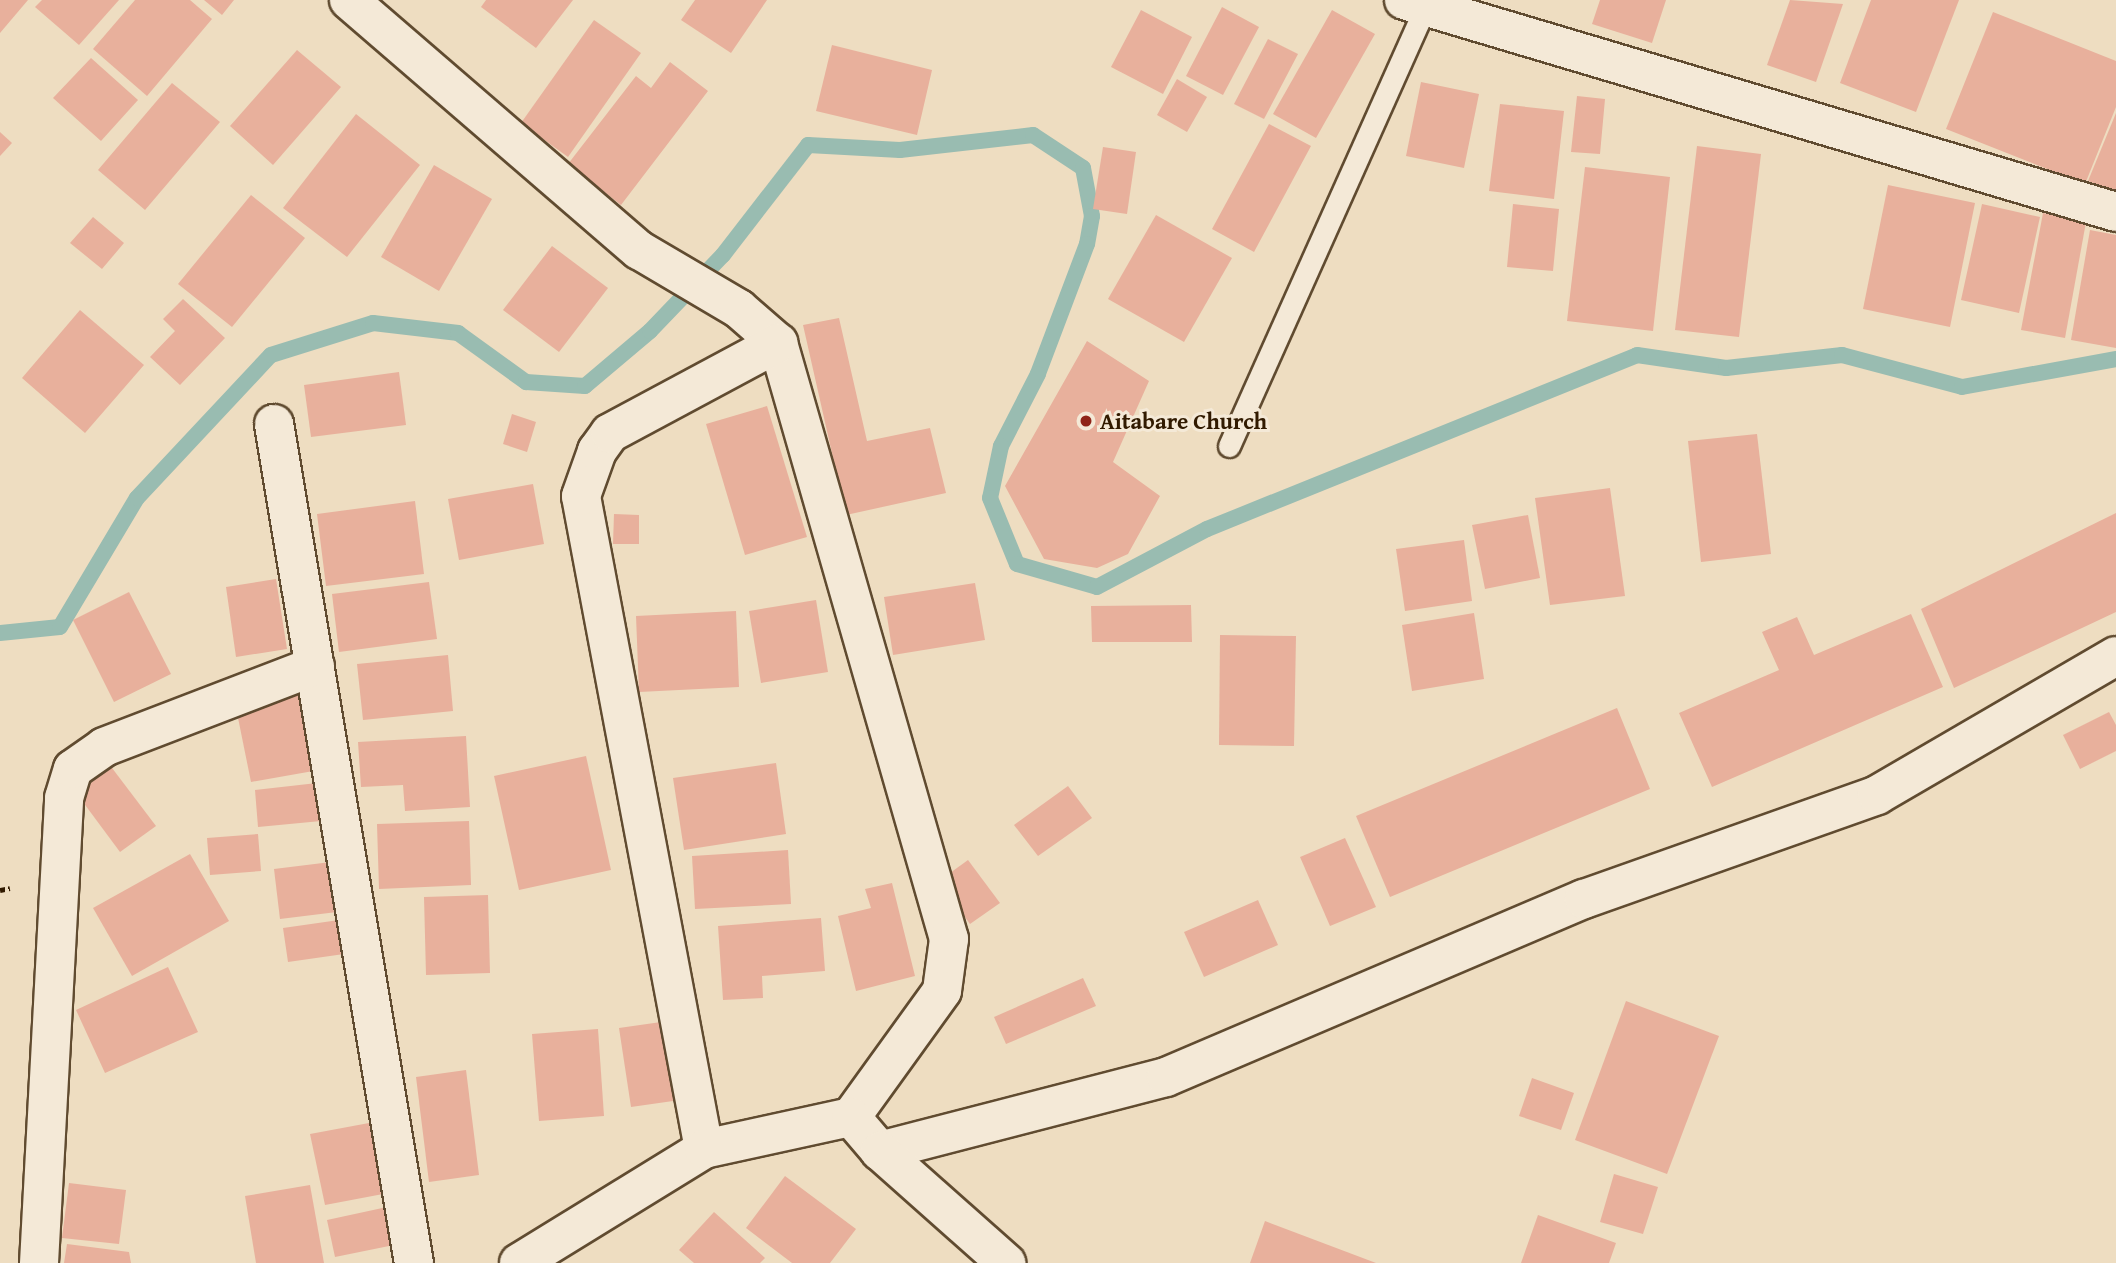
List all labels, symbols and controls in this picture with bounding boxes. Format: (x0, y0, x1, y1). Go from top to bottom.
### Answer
place label: Aitabare Church (1100, 407, 1267, 435)
marker: Aitabare Church (1078, 413, 1094, 429)

